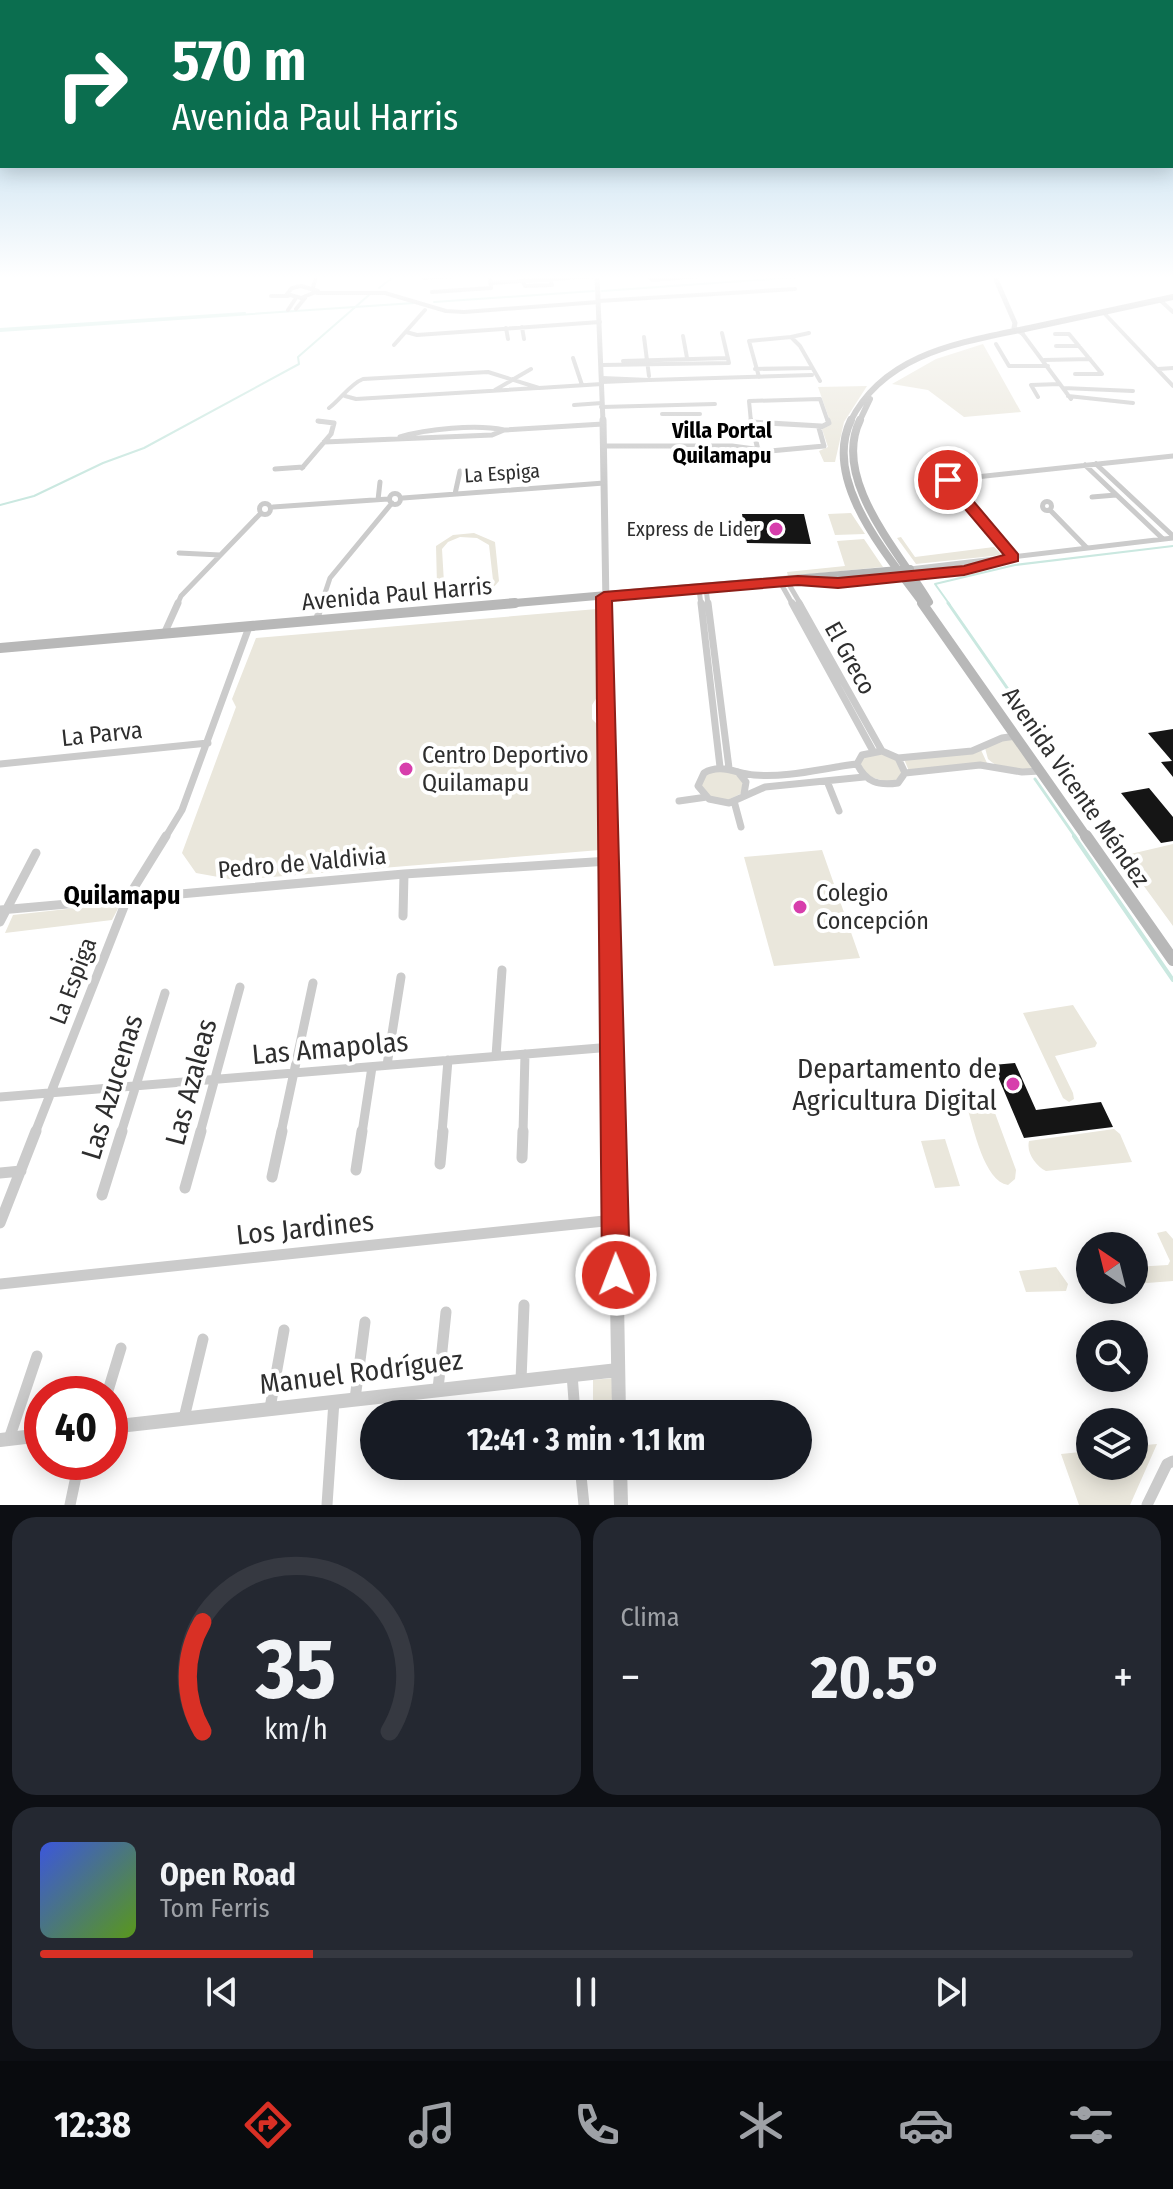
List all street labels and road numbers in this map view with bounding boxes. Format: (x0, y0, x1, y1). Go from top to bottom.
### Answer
street label: La Espiga (463, 458, 541, 488)
street label: Avenida Paul Harris (301, 572, 493, 616)
street label: El Greco (819, 617, 881, 699)
street label: Avenida Vicente Méndez (997, 682, 1155, 892)
street label: La Parva (60, 716, 144, 752)
street label: Pedro de Valdivia (216, 842, 388, 884)
street label: La Espiga (44, 934, 102, 1028)
street label: Las Azucenas (74, 1010, 150, 1164)
street label: Las Azaleas (158, 1015, 224, 1149)
street label: Las Amapolas (251, 1025, 409, 1071)
street label: Los Jardines (235, 1204, 375, 1252)
street label: Manuel Rodríguez (258, 1343, 464, 1401)

